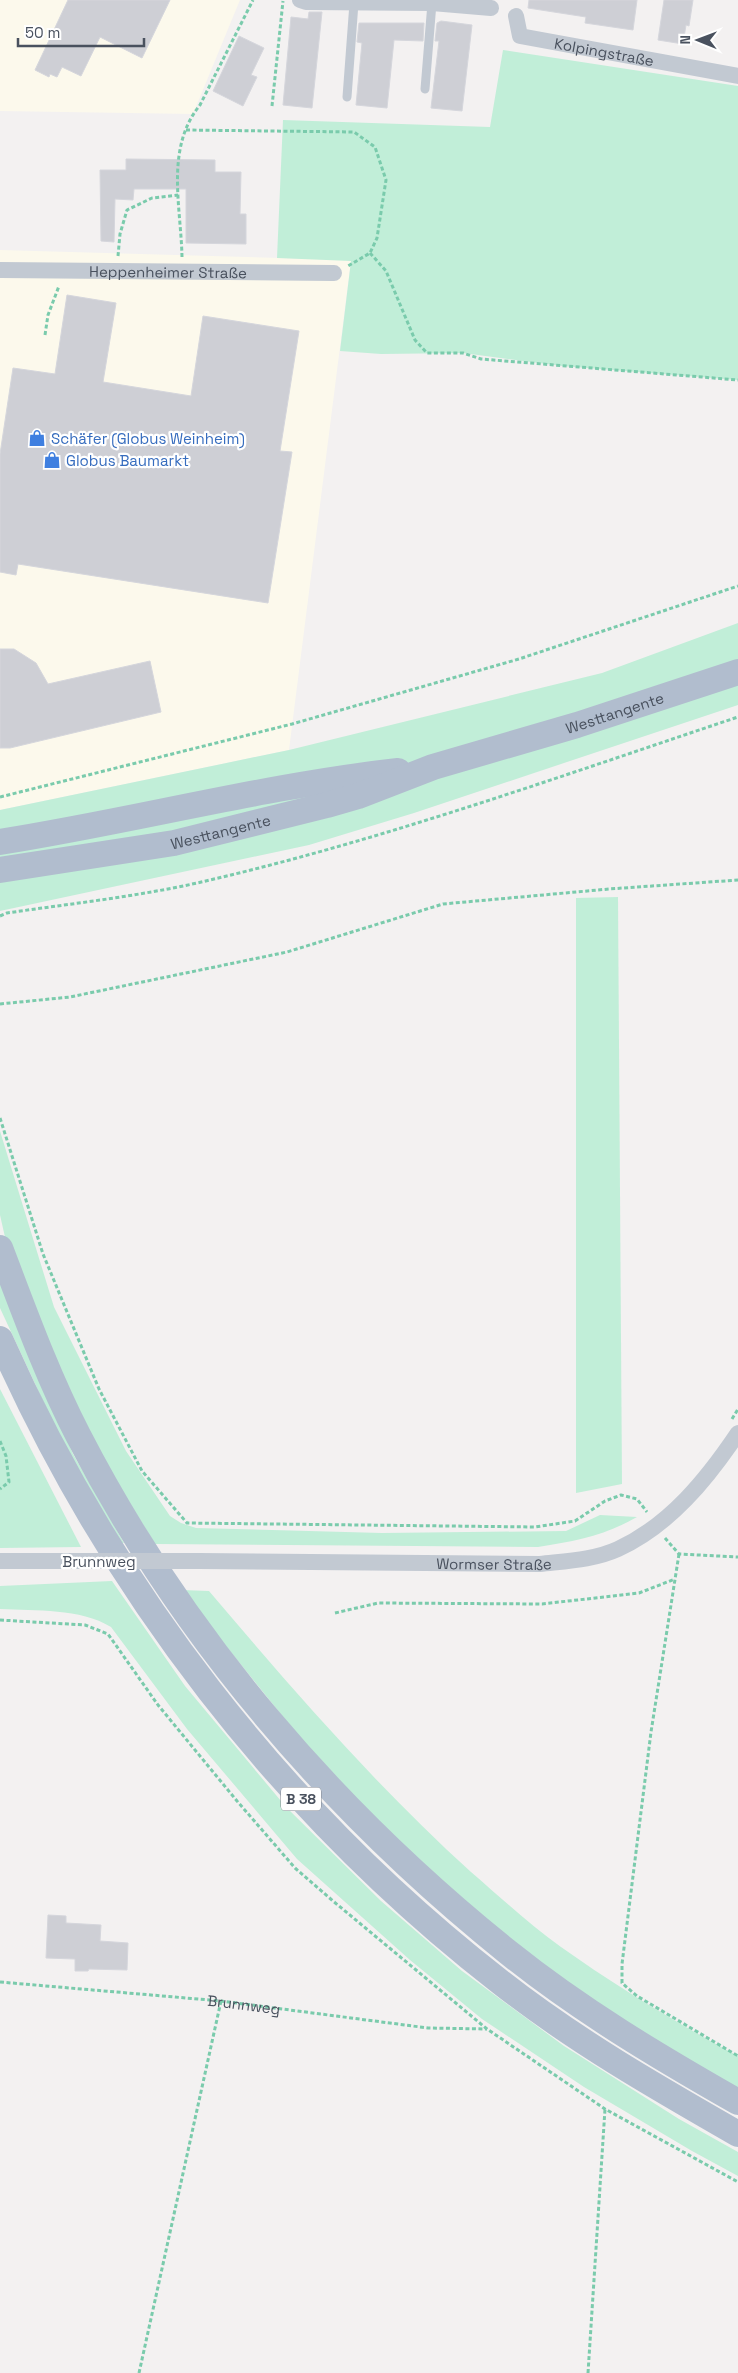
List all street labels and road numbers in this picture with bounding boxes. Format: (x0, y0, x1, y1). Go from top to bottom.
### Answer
street label: Kolpingstraße (553, 33, 656, 70)
street label: Heppenheimer Straße (89, 261, 247, 282)
street label: Westtangente (563, 688, 666, 737)
street label: Westtangente (169, 810, 273, 853)
street label: Brunnweg (62, 1552, 136, 1571)
street label: Wormser Straße (436, 1553, 553, 1574)
road number: B 38 (281, 1788, 321, 1810)
street label: Brunnweg (207, 1990, 282, 2018)

